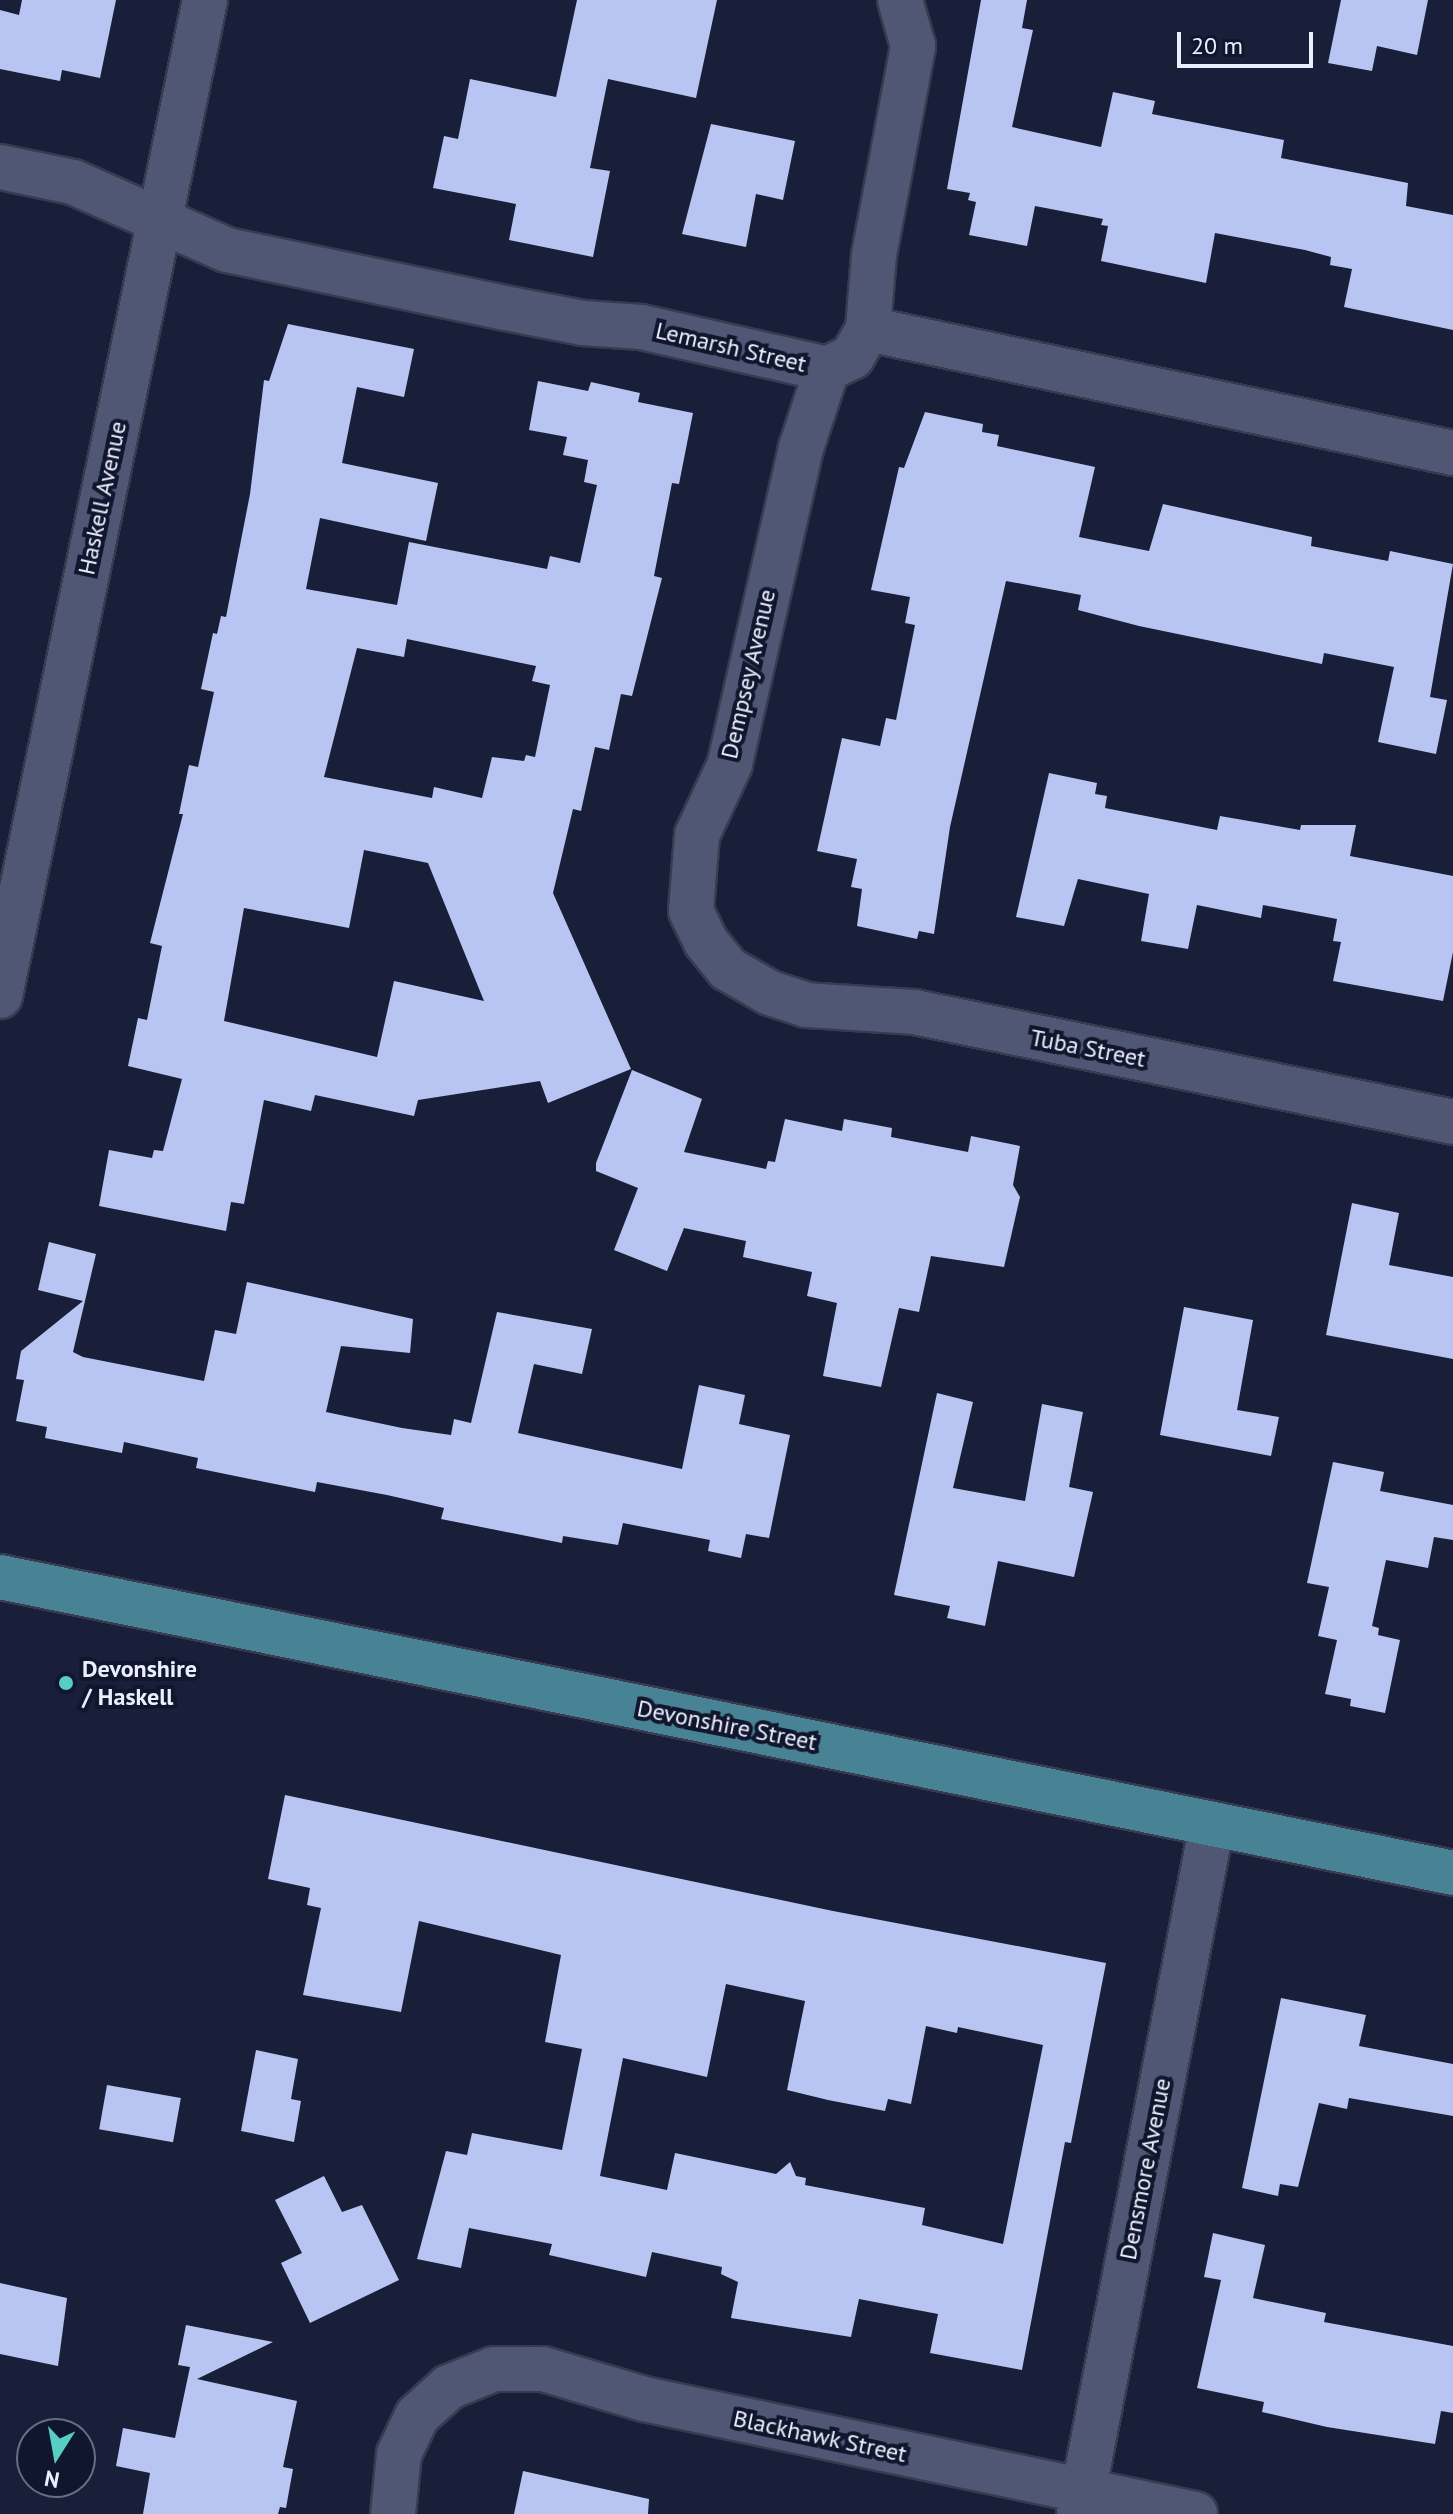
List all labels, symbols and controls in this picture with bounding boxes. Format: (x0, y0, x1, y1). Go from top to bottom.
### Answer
scale bar (1181, 16, 1317, 66)
text: 20 m (1191, 30, 1243, 61)
street label: Lemarsh Street (653, 316, 809, 378)
street label: Haskell Avenue (72, 418, 132, 578)
street label: Dempsey Avenue (714, 586, 782, 762)
street label: Tuba Street (1028, 1023, 1148, 1073)
place label: Devonshire / Haskell (82, 1655, 197, 1711)
marker: Devonshire / Haskell (57, 1674, 75, 1692)
street label: Devonshire Street (635, 1693, 819, 1757)
street label: Densmore Avenue (1113, 2075, 1177, 2263)
street label: Blackhawk Street (730, 2404, 910, 2468)
north arrow (16, 2418, 96, 2498)
text: N (42, 2464, 62, 2495)

